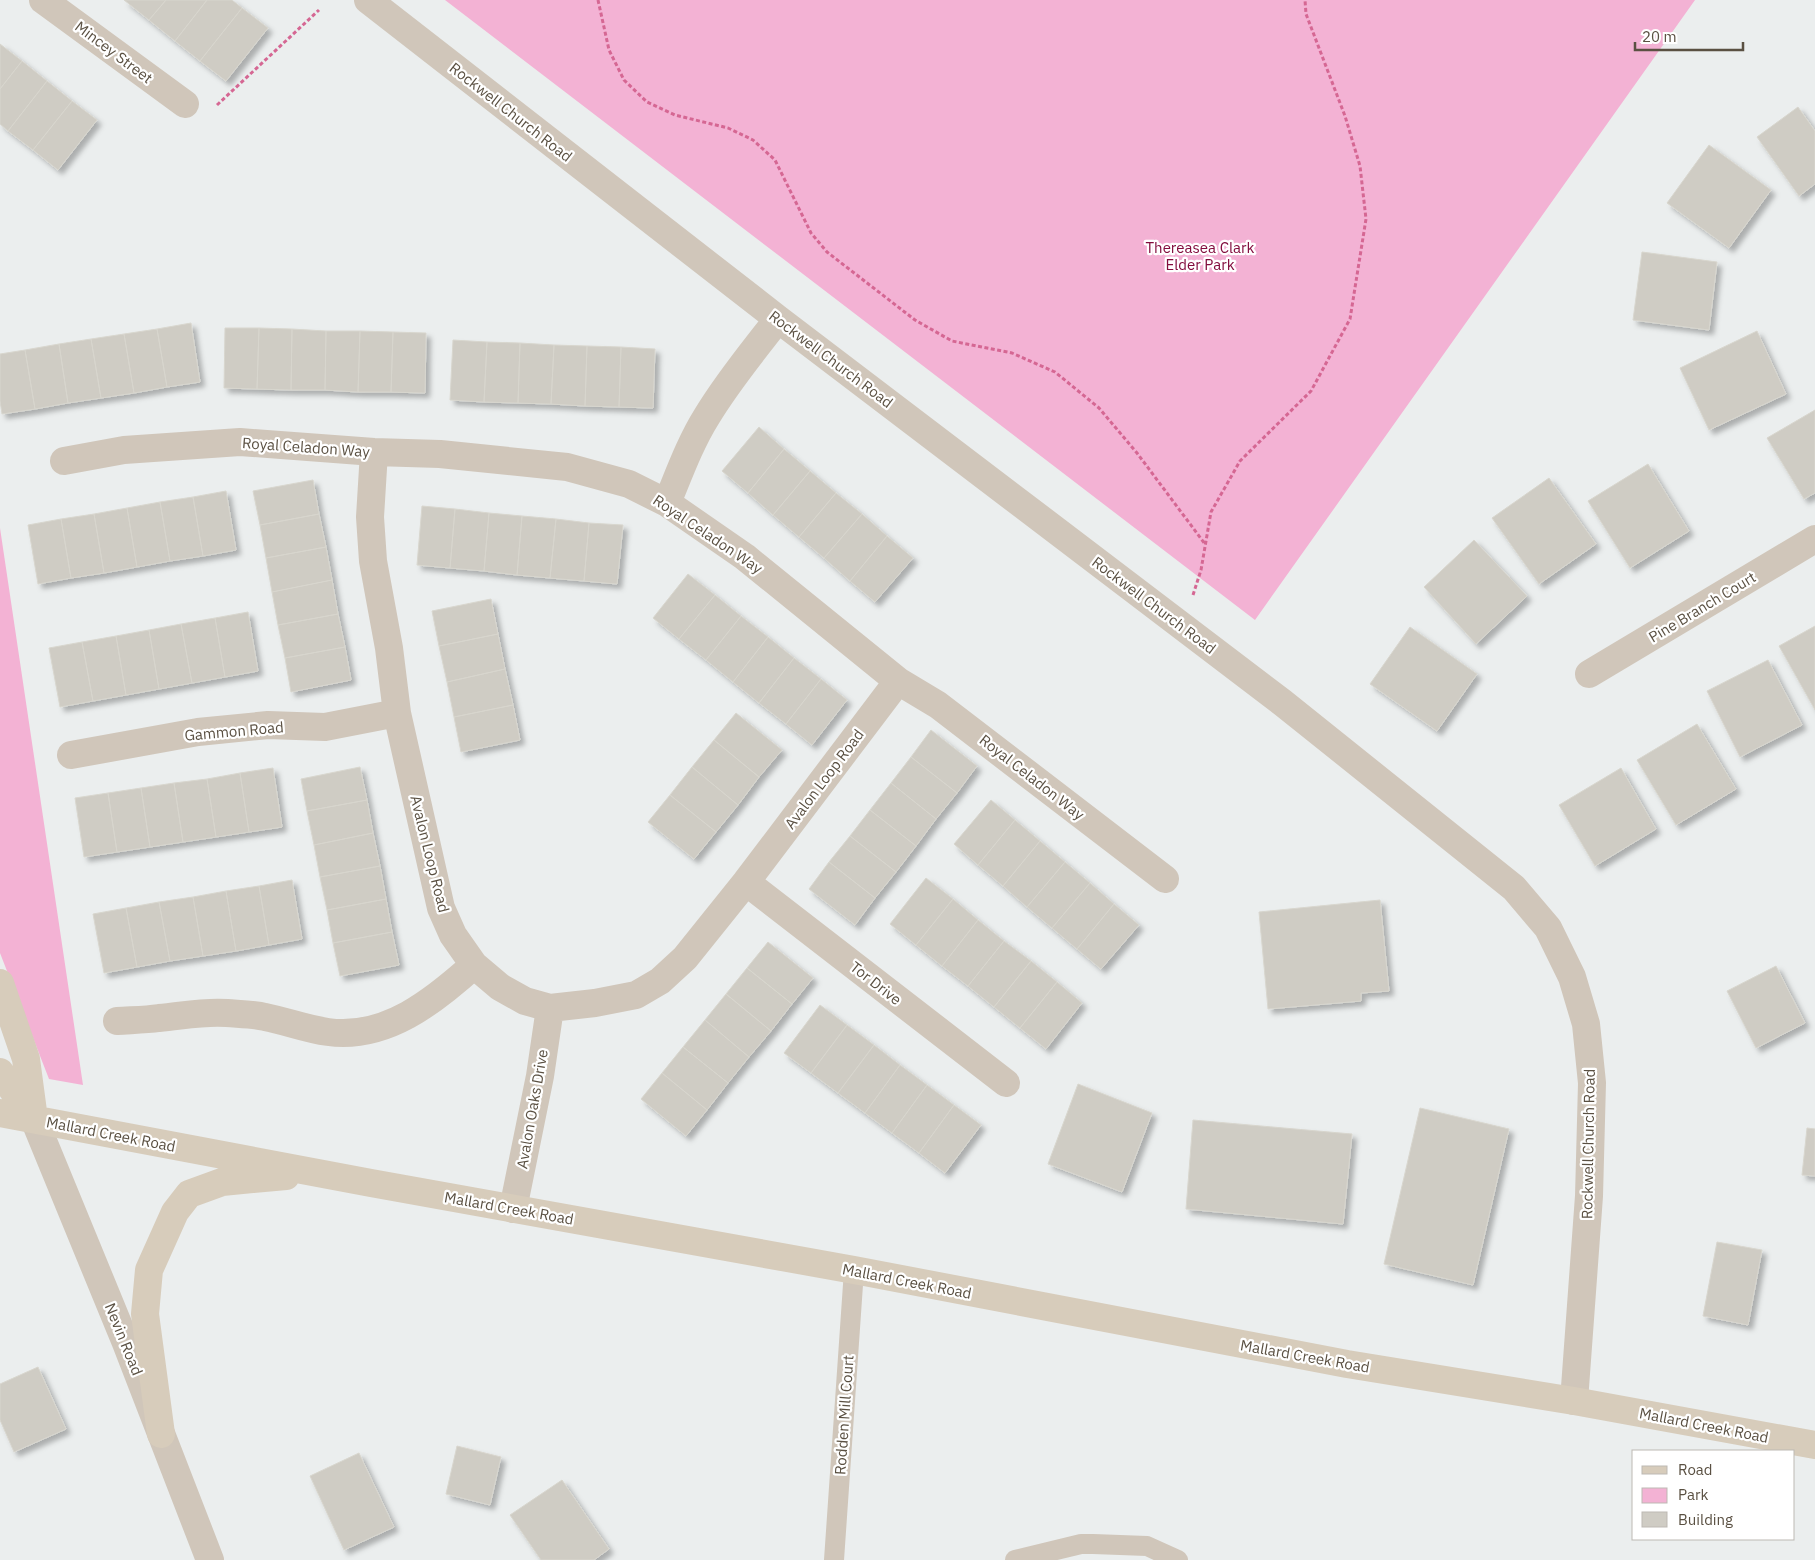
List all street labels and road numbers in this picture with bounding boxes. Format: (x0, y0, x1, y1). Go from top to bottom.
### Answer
street label: Mincey Street (71, 17, 157, 87)
street label: Rockwell Church Road (446, 58, 576, 166)
street label: Rockwell Church Road (765, 306, 897, 412)
street label: Royal Celadon Way (241, 433, 371, 461)
street label: Royal Celadon Way (650, 490, 767, 578)
street label: Rockwell Church Road (1088, 552, 1220, 658)
street label: Pine Branch Court (1645, 568, 1759, 646)
street label: Gammon Road (184, 717, 284, 745)
street label: Avalon Loop Road (780, 725, 868, 833)
street label: Royal Celadon Way (976, 730, 1089, 824)
street label: Avalon Loop Road (406, 793, 454, 915)
street label: Tor Drive (847, 957, 905, 1009)
street label: Avalon Oaks Drive (512, 1048, 552, 1170)
street label: Rockwell Church Road (1577, 1069, 1599, 1219)
street label: Mallard Creek Road (45, 1112, 177, 1156)
street label: Mallard Creek Road (443, 1187, 575, 1229)
street label: Mallard Creek Road (841, 1259, 973, 1303)
street label: Nevin Road (101, 1300, 147, 1378)
street label: Mallard Creek Road (1239, 1335, 1371, 1377)
street label: Rodden Mill Court (830, 1354, 858, 1476)
street label: Mallard Creek Road (1638, 1403, 1770, 1447)

